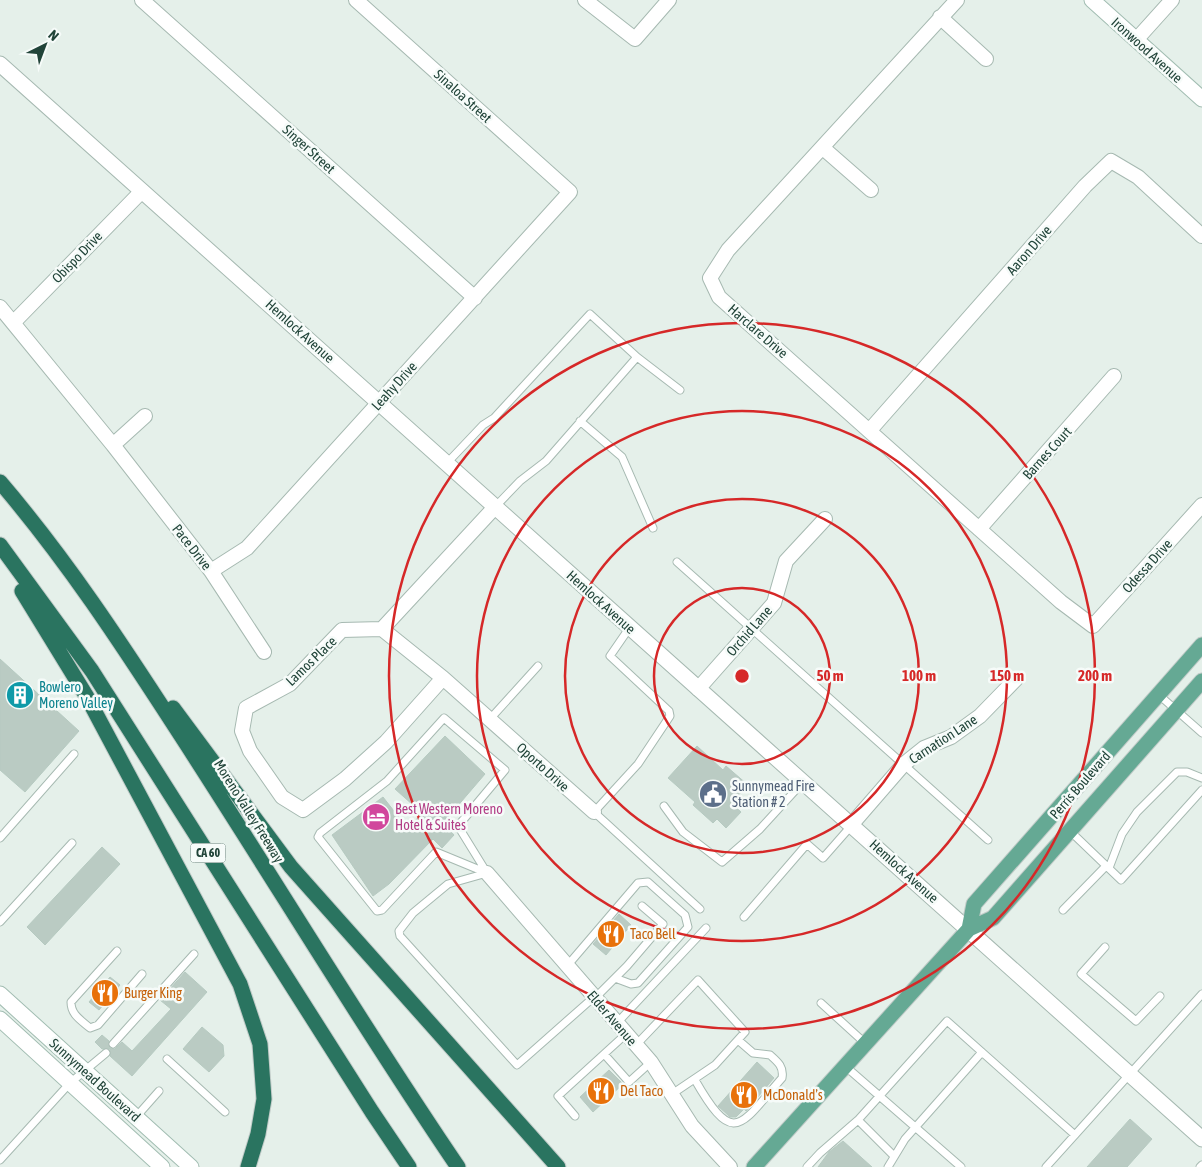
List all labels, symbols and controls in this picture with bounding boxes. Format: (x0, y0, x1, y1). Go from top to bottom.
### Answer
street label: Ironwood Avenue (1108, 14, 1186, 86)
north arrow (20, 20, 70, 70)
text: N (45, 27, 62, 44)
street label: Sinaloa Street (431, 66, 495, 126)
street label: Singer Street (280, 121, 338, 177)
street label: Aaron Drive (1003, 222, 1055, 278)
street label: Obispo Drive (49, 228, 105, 286)
street label: Hemlock Avenue (262, 296, 338, 366)
street label: Harclare Drive (725, 301, 791, 361)
street label: Leahy Drive (368, 358, 420, 414)
street label: Barnes Court (1019, 424, 1075, 482)
street label: Pace Drive (169, 521, 215, 573)
street label: Odessa Drive (1119, 536, 1175, 596)
street label: Hemlock Avenue (563, 567, 639, 637)
street label: Orchid Lane (723, 603, 775, 659)
street label: Lamos Place (282, 633, 340, 689)
centre of rings (733, 667, 751, 685)
text: 50 m (817, 667, 844, 684)
text: 100 m (902, 667, 936, 684)
text: 150 m (990, 667, 1024, 684)
text: 200 m (1078, 667, 1112, 684)
place label: Bowlero Moreno Valley (39, 679, 113, 711)
building icon: Bowlero Moreno Valley (5, 680, 35, 710)
street label: Carnation Lane (906, 711, 980, 767)
street label: Oporto Drive (514, 739, 572, 795)
street label: Perris Boulevard (1046, 748, 1114, 822)
street label: Moreno Valley Freeway (211, 757, 287, 866)
place label: Sunnymead Fire Station # 2 (732, 778, 815, 810)
public building icon: Sunnymead Fire Station # 2 (698, 779, 728, 809)
place label: Best Western Moreno Hotel & Suites (395, 801, 503, 833)
hotel icon: Best Western Moreno Hotel & Suites (361, 802, 391, 832)
street label: Hemlock Avenue (866, 836, 942, 906)
road number: CA 60 (190, 844, 226, 862)
restaurant icon: Taco Bell (596, 919, 626, 949)
place label: Taco Bell (630, 926, 676, 942)
restaurant icon: Burger King (90, 978, 120, 1008)
place label: Burger King (124, 985, 182, 1001)
street label: Elder Avenue (584, 987, 640, 1049)
street label: Sunnymead Boulevard (46, 1035, 144, 1125)
restaurant icon: Del Taco (586, 1076, 616, 1106)
restaurant icon: McDonald's (729, 1080, 759, 1110)
place label: Del Taco (620, 1083, 663, 1099)
place label: McDonald's (763, 1087, 823, 1103)

